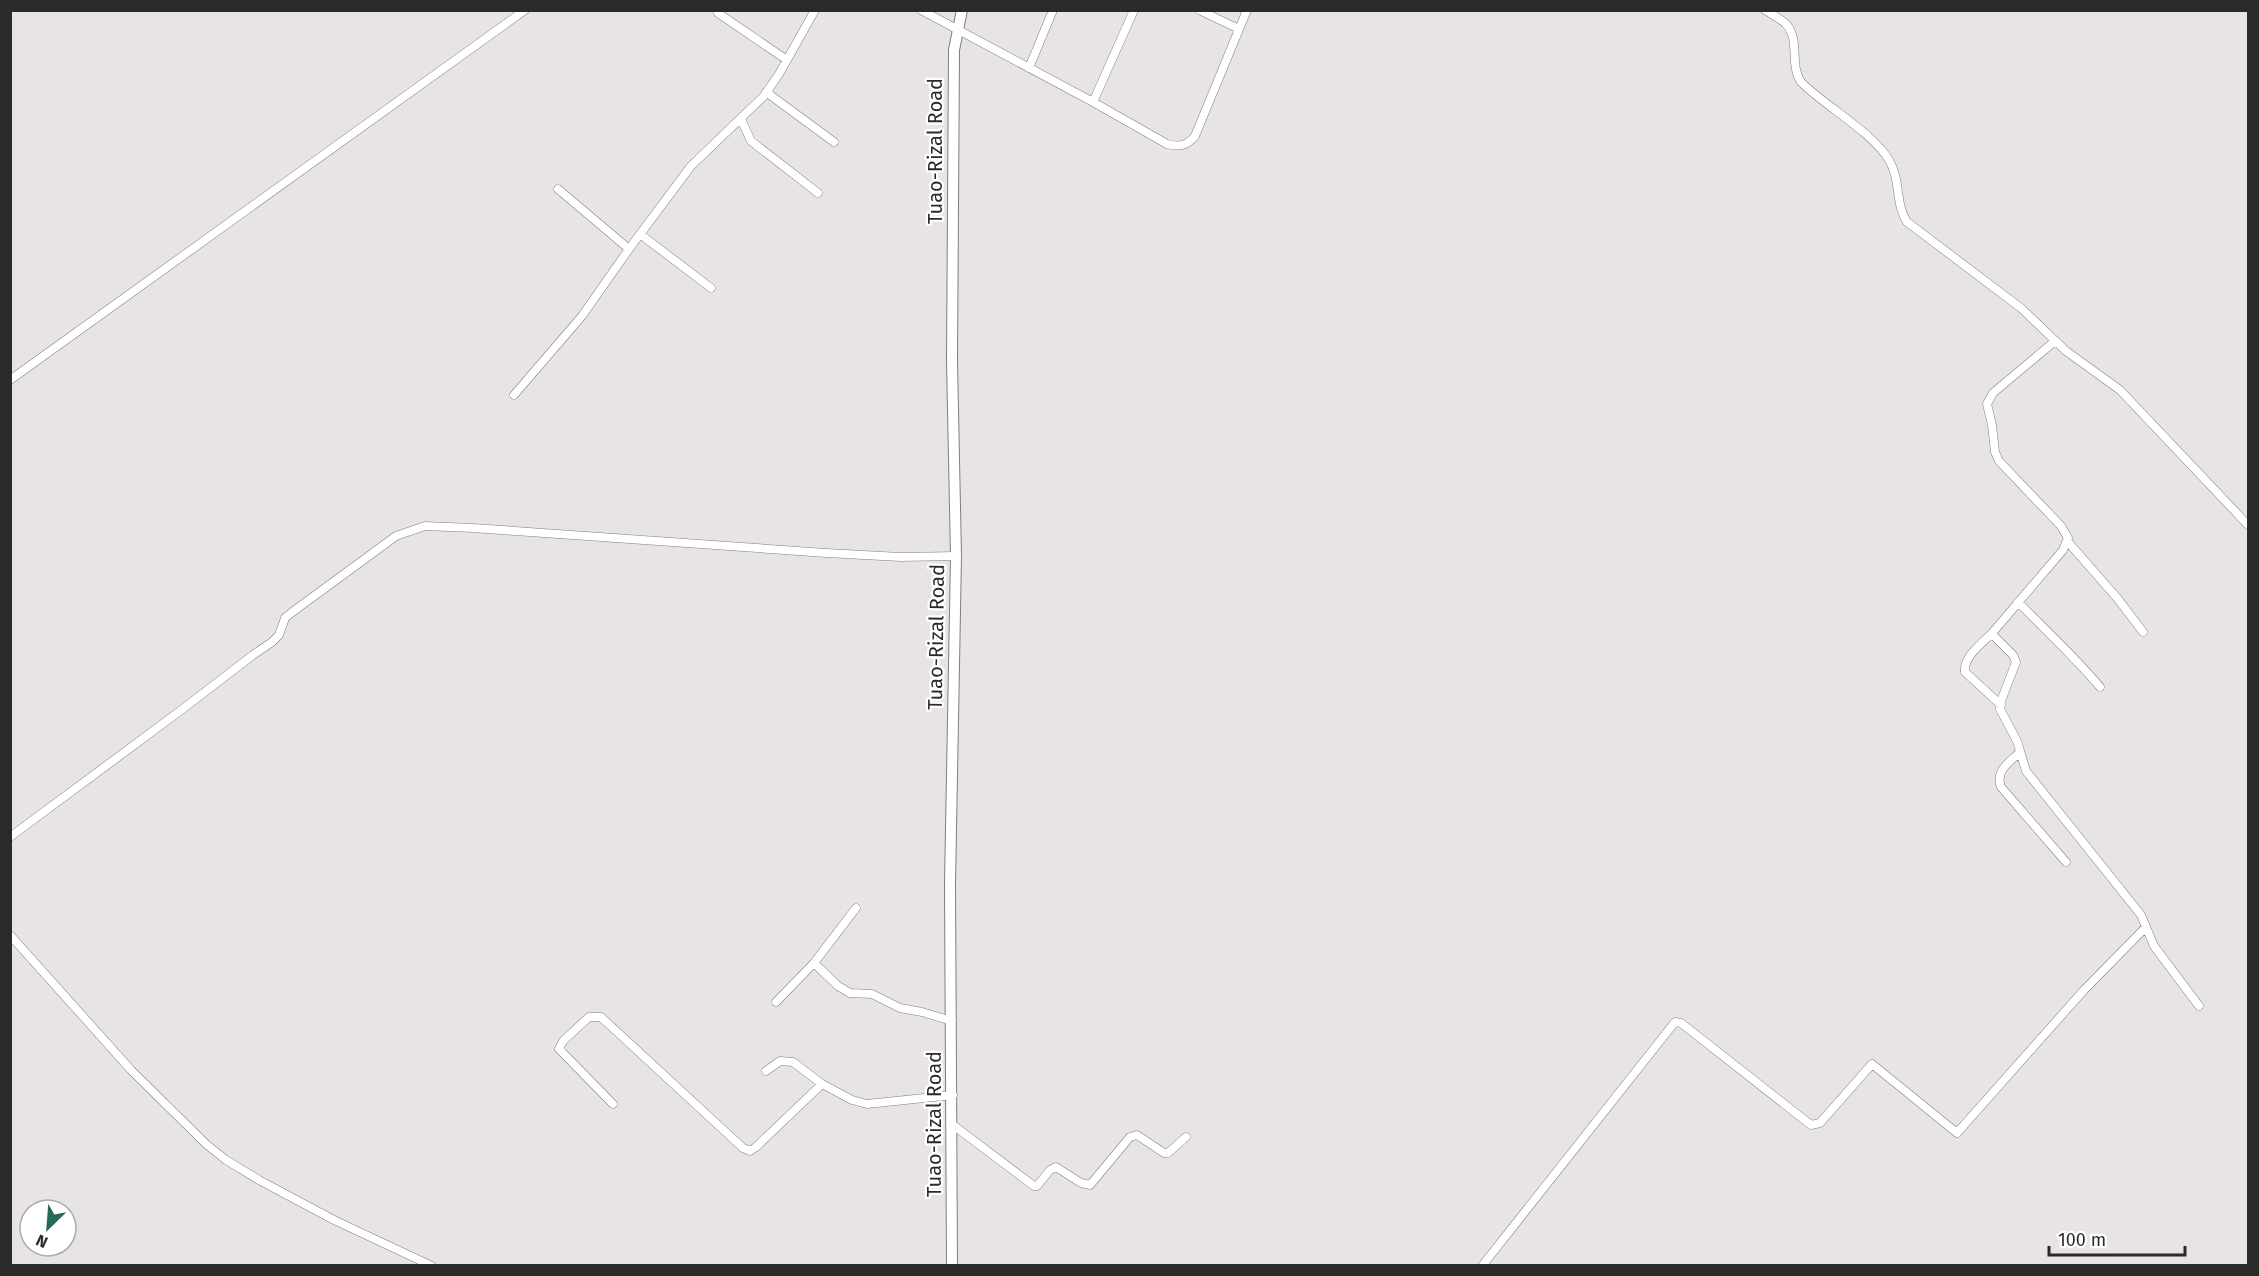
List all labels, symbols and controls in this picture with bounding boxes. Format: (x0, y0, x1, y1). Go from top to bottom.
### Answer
street label: Tuao-Rizal Road (923, 78, 947, 224)
street label: Tuao-Rizal Road (923, 564, 949, 710)
street label: Tuao-Rizal Road (922, 1051, 946, 1197)
north arrow (18, 1198, 78, 1258)
scale bar (2049, 1219, 2186, 1257)
text: 100 m (2058, 1229, 2106, 1251)
text: N (33, 1230, 51, 1252)

